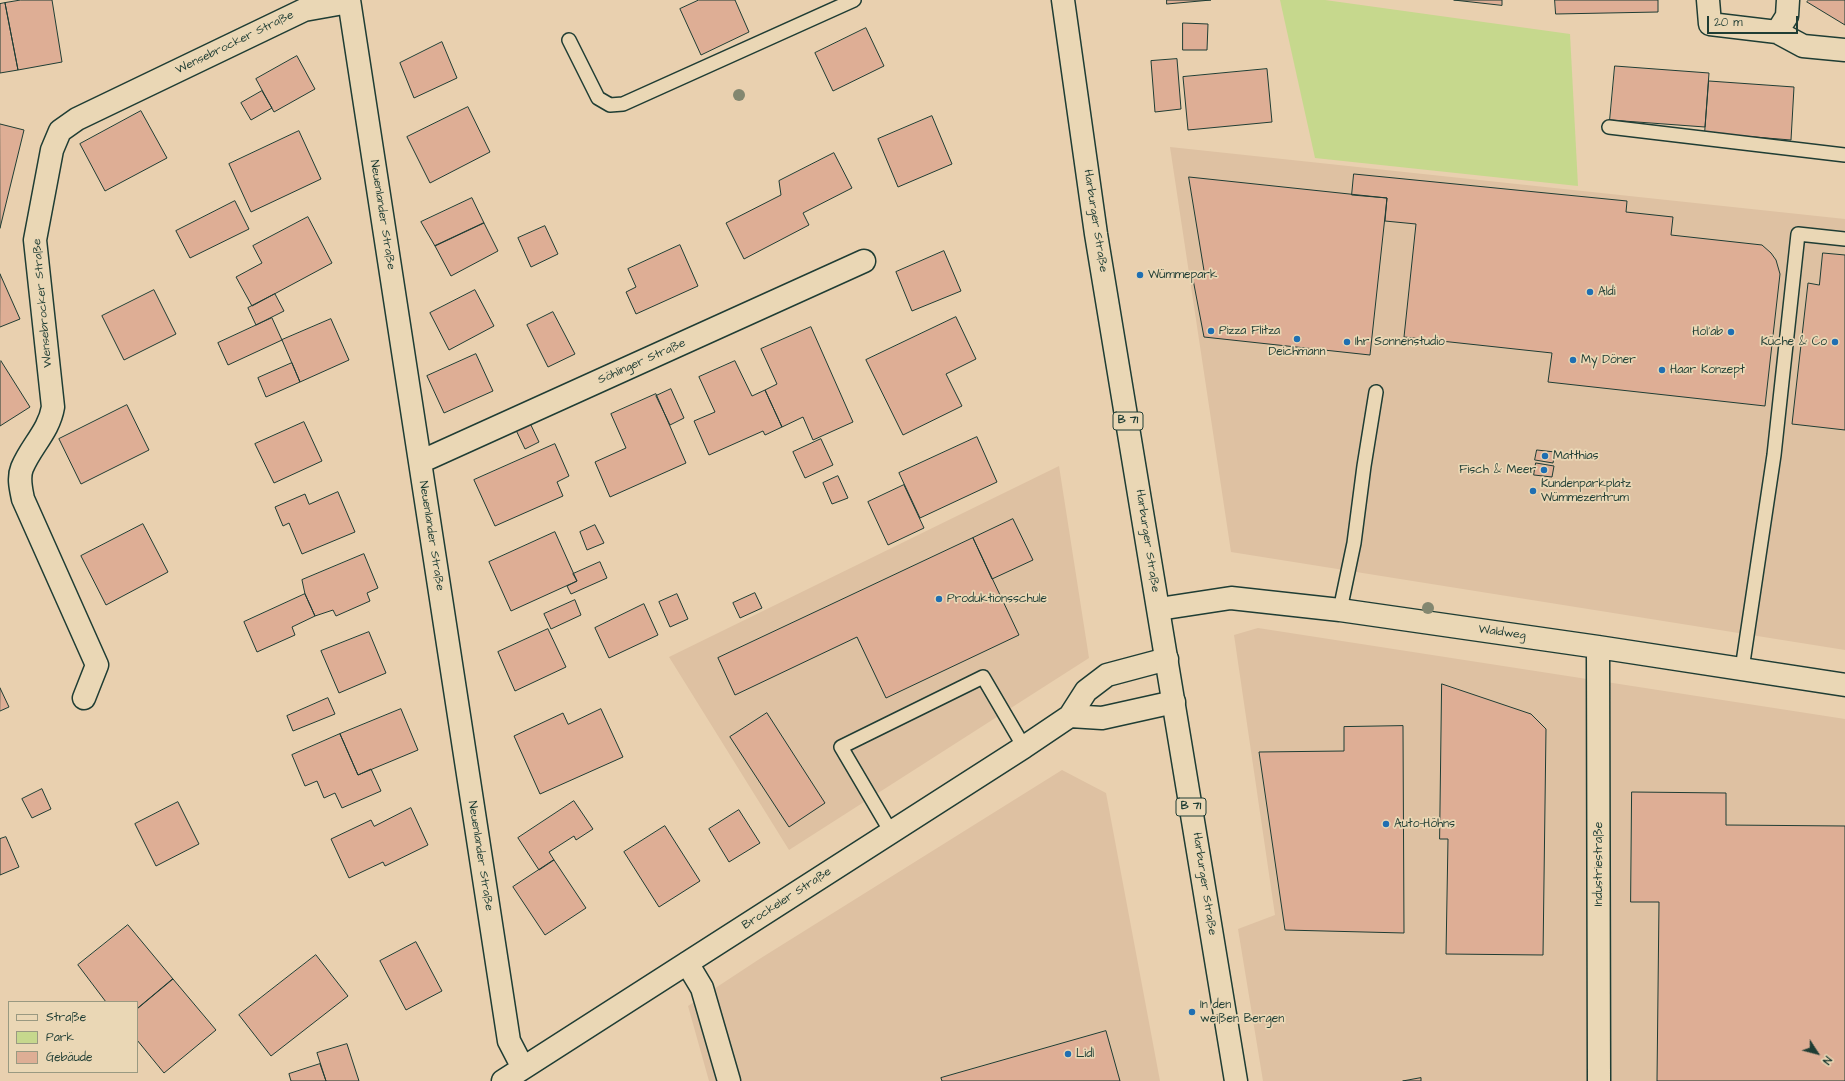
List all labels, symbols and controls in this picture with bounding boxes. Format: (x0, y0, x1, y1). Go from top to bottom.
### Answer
street label: Wensebrocker Straße (174, 8, 296, 78)
scale bar (1709, 8, 1800, 34)
text: 20 m (1714, 14, 1743, 31)
street label: Neuenlander Straße (366, 159, 398, 271)
street label: Harburger Straße (1080, 169, 1110, 273)
street label: Wensebrocker Straße (30, 238, 56, 368)
place label: Wümmepark (1148, 268, 1217, 282)
marker: Wümmepark (1135, 270, 1145, 280)
place label: Aldi (1598, 285, 1616, 299)
marker: Aldi (1585, 287, 1595, 297)
place label: Pizza Flitza (1219, 324, 1280, 338)
place label: Hol'ab (1692, 325, 1723, 339)
marker: Pizza Flitza (1206, 326, 1216, 336)
marker: Hol'ab (1726, 327, 1736, 337)
marker: Deichmann (1292, 334, 1302, 344)
place label: Ihr Sonnenstudio (1355, 335, 1445, 349)
place label: Küche & Co (1761, 335, 1827, 349)
street label: Söhlinger Straße (596, 336, 688, 388)
marker: Ihr Sonnenstudio (1342, 337, 1352, 347)
marker: Küche & Co (1830, 337, 1840, 347)
place label: Deichmann (1268, 345, 1326, 359)
place label: My Döner (1581, 353, 1636, 367)
marker: My Döner (1568, 355, 1578, 365)
place label: Haar Konzept (1670, 363, 1745, 377)
marker: Haar Konzept (1657, 365, 1667, 375)
road number: B 71 (1113, 412, 1143, 430)
place label: Matthias (1553, 449, 1599, 463)
marker: Matthias (1540, 451, 1550, 461)
place label: Fisch & Meer (1459, 463, 1536, 477)
marker: Fisch & Meer (1539, 465, 1549, 475)
place label: Kundenparkplatz Wümmezentrum (1541, 477, 1631, 505)
street label: Neuenlander Straße (415, 480, 447, 592)
marker: Kundenparkplatz Wümmezentrum (1528, 486, 1538, 496)
street label: Harburger Straße (1132, 489, 1162, 593)
place label: Produktionsschule (947, 592, 1047, 606)
marker: Produktionsschule (934, 594, 944, 604)
street label: Waldweg (1477, 623, 1527, 643)
road number: B 71 (1176, 798, 1206, 816)
street label: Neuenlander Straße (464, 800, 496, 912)
place label: Auto-Höhns (1394, 817, 1455, 831)
marker: Auto-Höhns (1381, 819, 1391, 829)
street label: Industriestraße (1592, 822, 1606, 906)
street label: Harburger Straße (1189, 832, 1219, 936)
street label: Brockeler Straße (740, 865, 834, 933)
place label: In den weißen Bergen (1200, 998, 1284, 1026)
legend (8, 1001, 138, 1073)
marker: In den weißen Bergen (1187, 1007, 1197, 1017)
text: Straße (46, 1009, 86, 1026)
text: Park (46, 1029, 74, 1046)
north arrow (1797, 1033, 1837, 1073)
place label: Lidl (1076, 1047, 1094, 1061)
text: Gebäude (46, 1049, 92, 1066)
marker: Lidl (1063, 1049, 1073, 1059)
text: N (1819, 1053, 1835, 1068)

